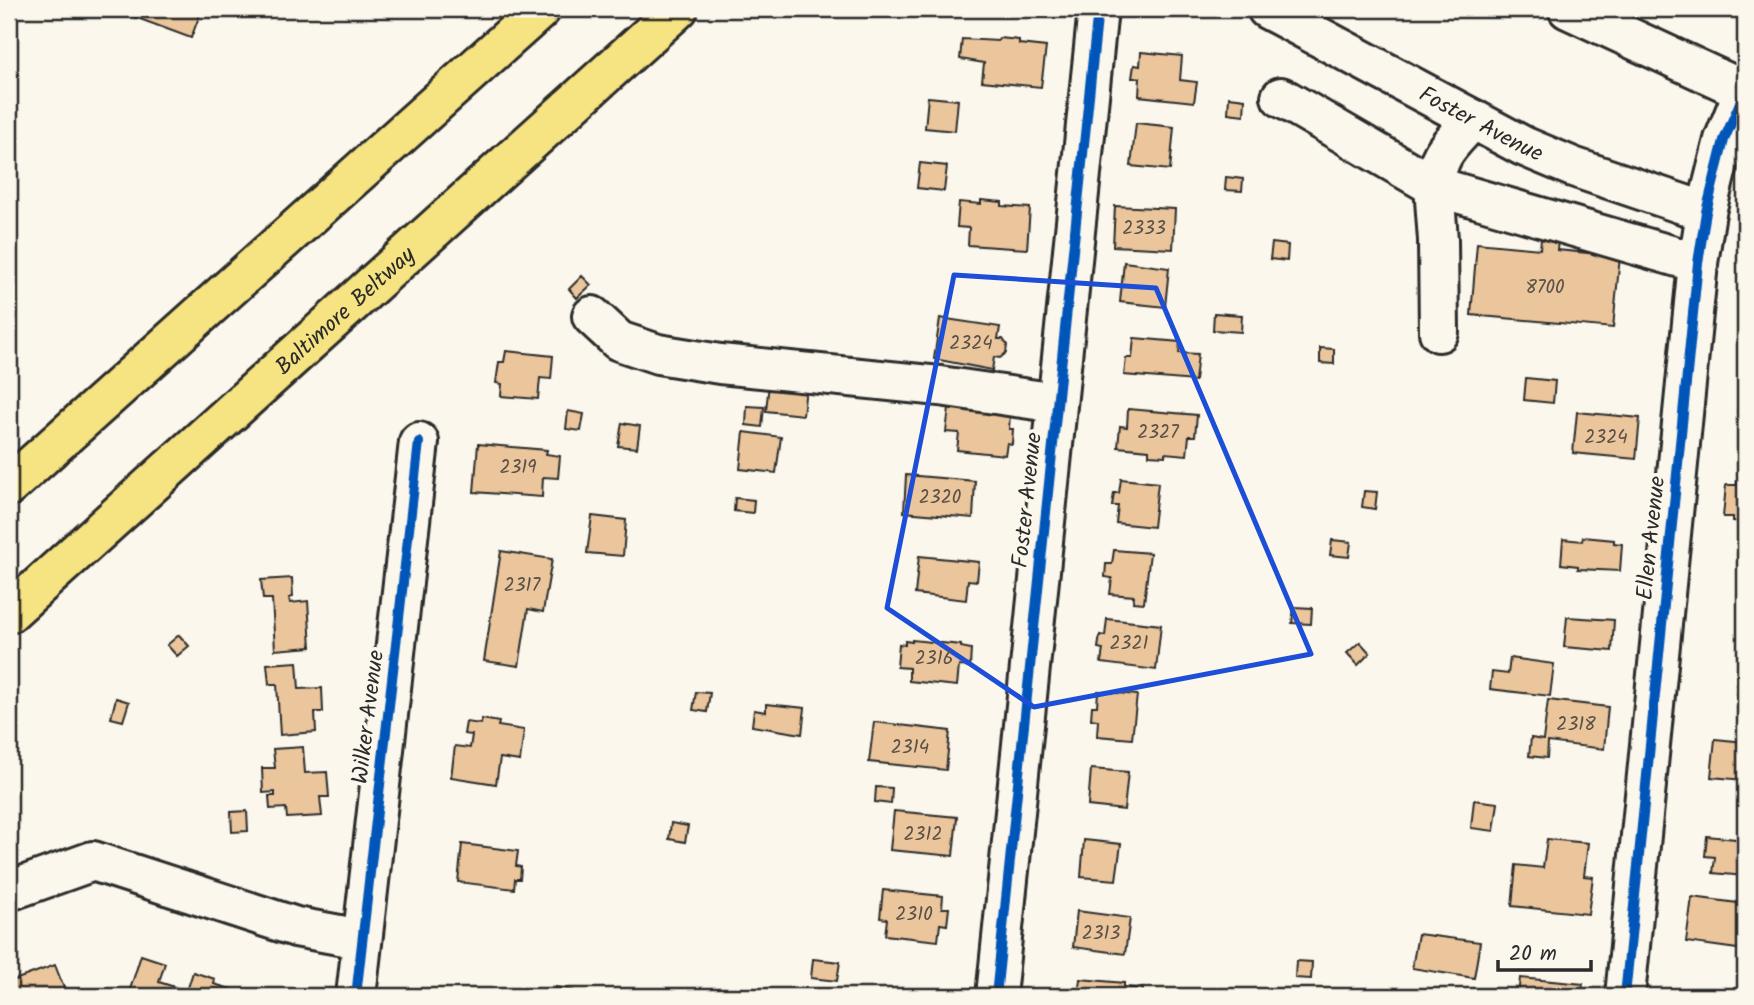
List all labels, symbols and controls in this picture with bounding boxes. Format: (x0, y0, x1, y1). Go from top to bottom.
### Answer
street label: Foster Avenue (1412, 77, 1548, 172)
house number: 2333 (1122, 214, 1166, 244)
street label: Baltimore Beltway (268, 238, 424, 385)
house number: 8700 (1525, 273, 1565, 303)
house number: 2324 (949, 329, 993, 359)
house number: 2327 (1137, 418, 1180, 448)
house number: 2324 (1584, 423, 1628, 453)
street label: Foster Avenue (1003, 431, 1053, 570)
house number: 2319 (499, 453, 537, 483)
street label: Ellen Avenue (1628, 475, 1676, 602)
house number: 2320 (919, 483, 961, 513)
house number: 2317 (504, 571, 542, 601)
house number: 2321 (1110, 629, 1148, 659)
house number: 2316 (915, 644, 953, 674)
street label: Wilker Avenue (343, 648, 395, 786)
house number: 2318 (1556, 710, 1596, 740)
house number: 2314 (891, 733, 929, 763)
house number: 2312 (904, 820, 942, 850)
house number: 2310 (895, 900, 933, 930)
house number: 2313 (1082, 919, 1121, 949)
scale bar (1498, 928, 1591, 972)
text: 20 m (1509, 938, 1557, 971)

